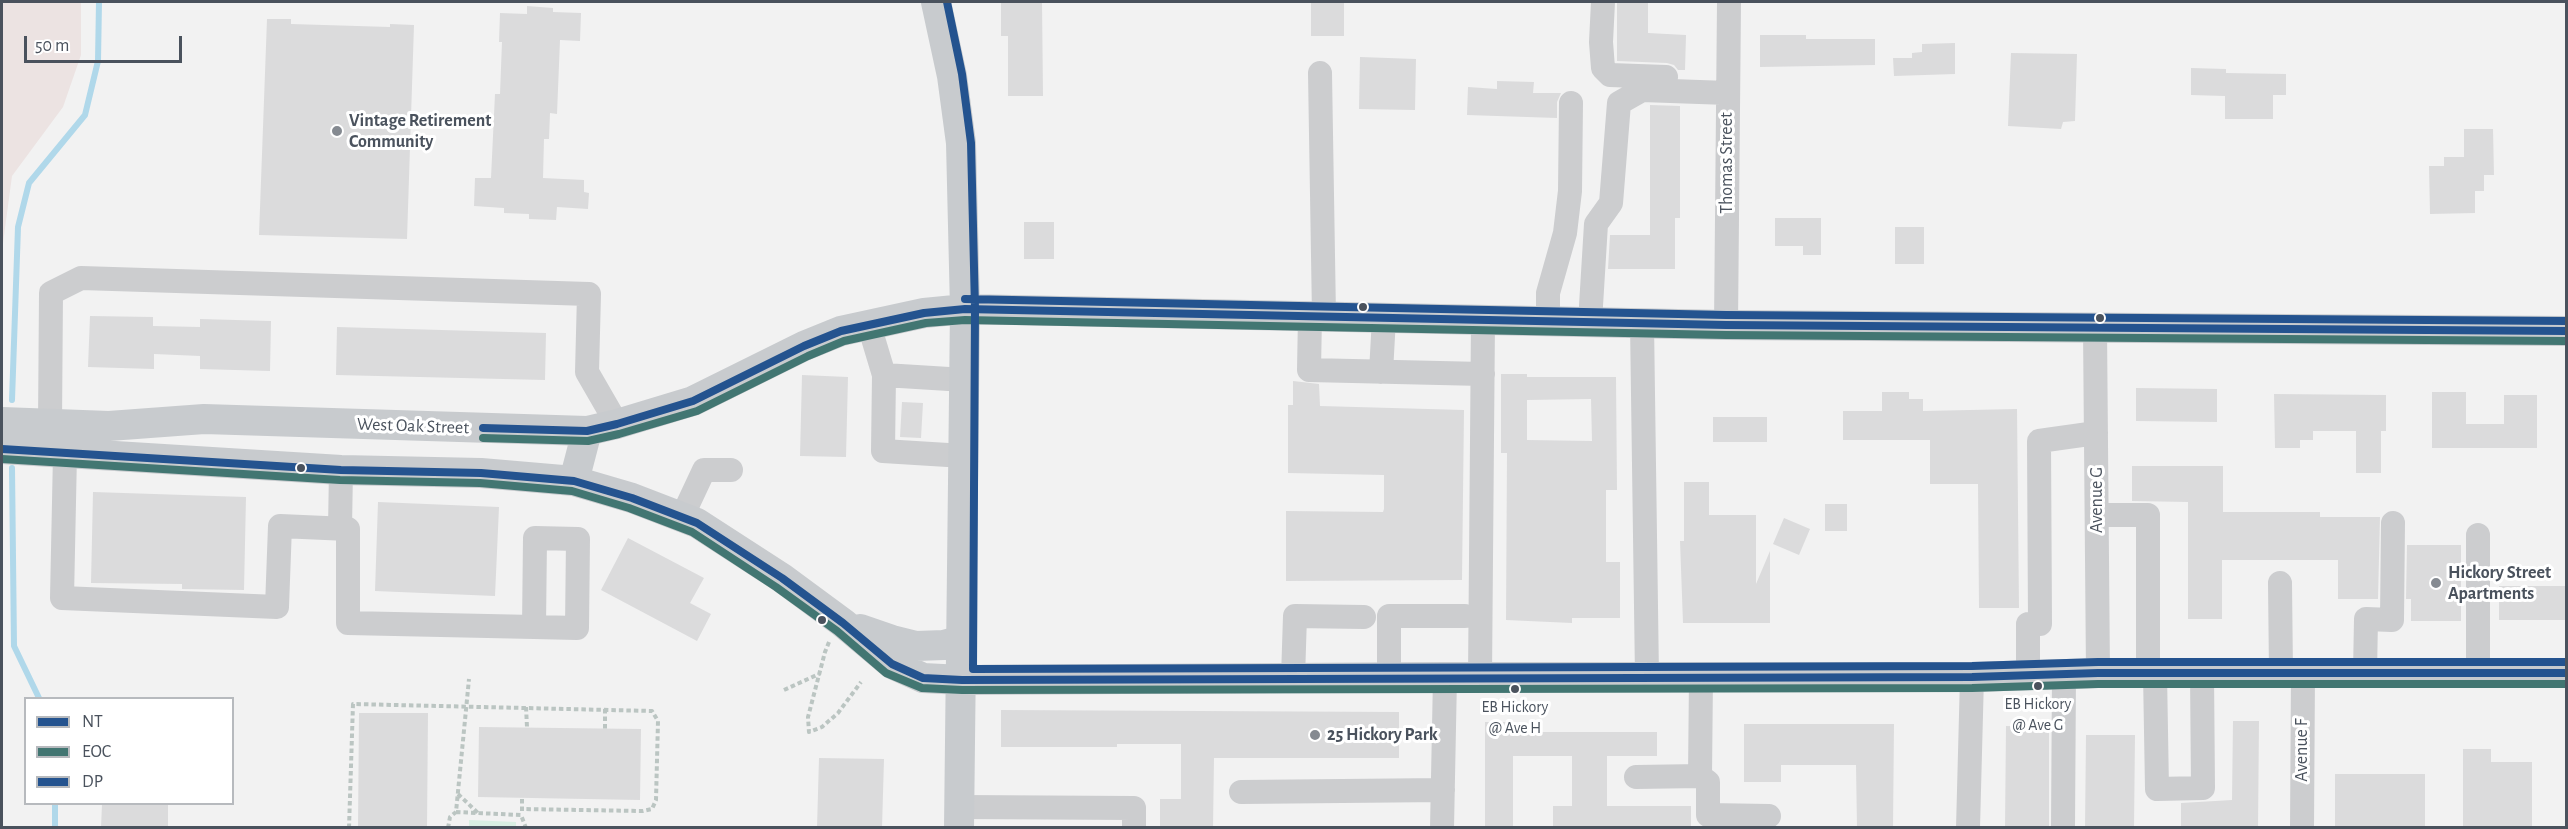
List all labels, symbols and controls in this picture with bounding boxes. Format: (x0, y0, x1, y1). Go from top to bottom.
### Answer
scale bar (27, 24, 184, 62)
text: 50 m (35, 37, 69, 55)
place label: Vintage Retirement Community (349, 110, 491, 152)
street label: Thomas Street (1716, 112, 1738, 214)
marker: Vintage Retirement Community (330, 124, 344, 138)
unlabelled marker (1357, 301, 1369, 313)
unlabelled marker (2094, 312, 2106, 324)
street label: West Oak Street (357, 413, 469, 439)
unlabelled marker (295, 462, 307, 474)
street label: Avenue G (2086, 467, 2108, 533)
place label: Hickory Street Apartments (2448, 562, 2551, 604)
marker: Hickory Street Apartments (2429, 576, 2443, 590)
unlabelled marker (816, 614, 828, 626)
marker: EB Hickory @ Ave G (2032, 680, 2044, 692)
marker: EB Hickory @ Ave H (1509, 683, 1521, 695)
place label: EB Hickory @ Ave G (2005, 694, 2071, 732)
legend (24, 697, 234, 805)
place label: EB Hickory @ Ave H (1482, 697, 1548, 735)
text: NT (82, 713, 103, 731)
street label: Avenue F (2291, 718, 2313, 782)
place label: 25 Hickory Park (1327, 724, 1438, 746)
marker: 25 Hickory Park (1308, 728, 1322, 742)
text: EOC (82, 743, 111, 761)
text: DP (82, 773, 103, 791)

